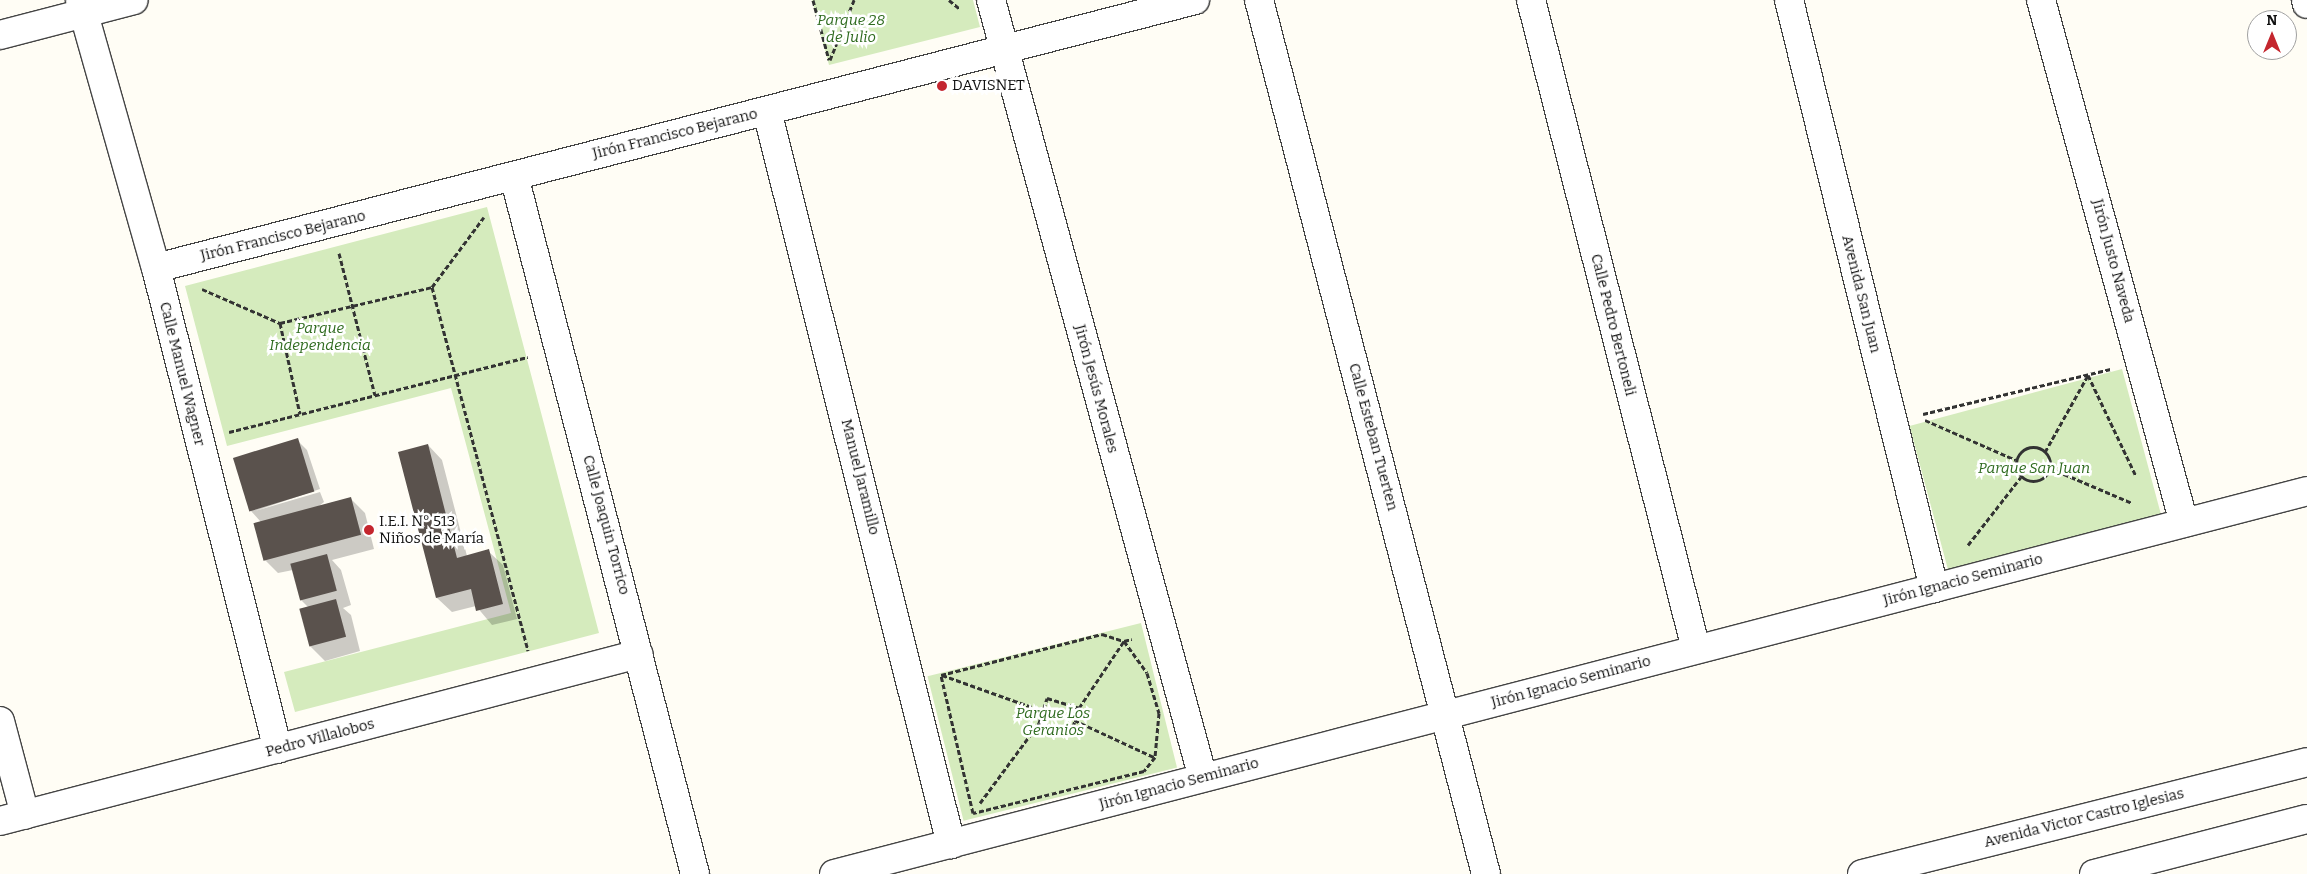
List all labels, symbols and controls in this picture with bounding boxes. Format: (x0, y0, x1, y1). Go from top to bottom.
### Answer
north arrow (2247, 10, 2297, 60)
park label: Parque 28 de Julio (817, 11, 885, 46)
text: N (2267, 12, 2277, 29)
place label: DAVISNET (952, 77, 1025, 95)
marker: DAVISNET (936, 80, 948, 92)
street label: Jirón Francisco Bejarano (591, 105, 759, 163)
street label: Jirón Justo Naveda (2088, 197, 2138, 325)
street label: Jirón Francisco Bejarano (199, 207, 367, 265)
street label: Avenida San Juan (1838, 233, 1884, 355)
street label: Calle Pedro Bertoneli (1587, 252, 1639, 398)
street label: Calle Manuel Wagner (155, 300, 209, 448)
park label: Parque Independencia (269, 319, 371, 354)
street label: Jirón Jesús Morales (1070, 323, 1122, 455)
street label: Calle Esteban Tuerten (1345, 361, 1401, 513)
street label: Manuel Jaramillo (837, 417, 883, 537)
street label: Calle Joaquin Torrico (579, 453, 633, 597)
park label: Parque San Juan (1978, 460, 2090, 478)
place label: I.E.I. N° 513 Niños de María (379, 512, 484, 547)
marker: I.E.I. N° 513 Niños de María (363, 524, 375, 536)
street label: Jirón Ignacio Seminario (1881, 550, 2045, 610)
street label: Jirón Ignacio Seminario (1489, 652, 1653, 712)
park label: Parque Los Geranios (1016, 704, 1090, 739)
street label: Pedro Villalobos (264, 715, 376, 761)
street label: Jirón Ignacio Seminario (1097, 754, 1261, 814)
street label: Avenida Victor Castro Iglesias (1982, 784, 2186, 852)

